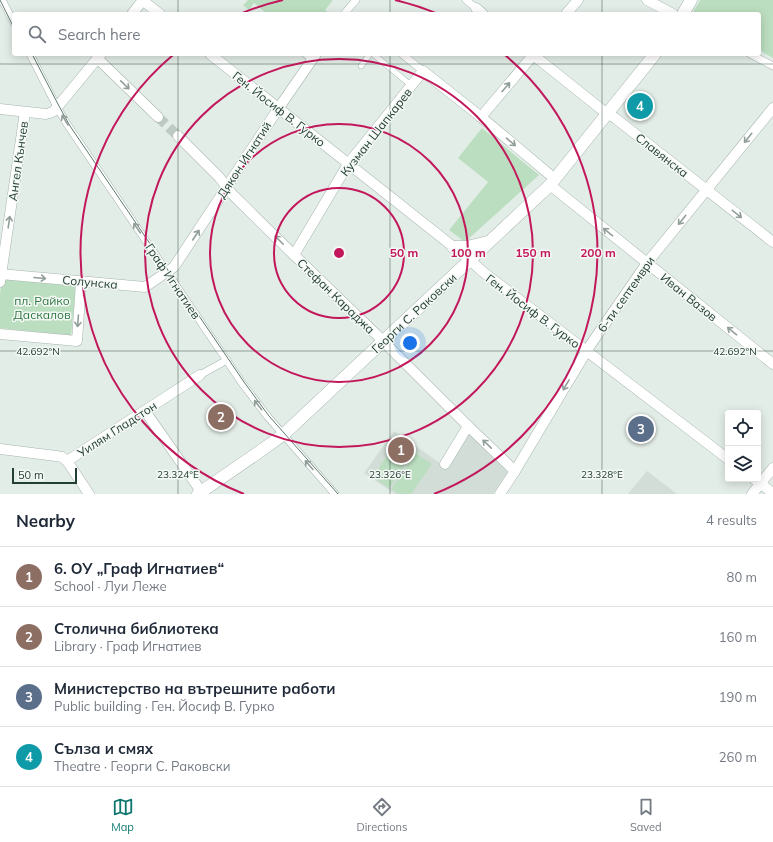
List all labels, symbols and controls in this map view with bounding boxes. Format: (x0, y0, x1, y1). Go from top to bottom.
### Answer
search box (12, 12, 761, 56)
icon: search (26, 23, 48, 45)
text: Search here (58, 25, 140, 44)
street label: Ген. Йосиф В. Гурко (230, 68, 328, 150)
one-way arrow (120, 81, 130, 90)
one-way arrow (501, 82, 510, 93)
street label: Кузман Шапкарев (337, 85, 415, 179)
pin: 4 (627, 91, 653, 121)
one-way arrow (60, 114, 68, 126)
street label: Дякон Игнатий (214, 119, 274, 201)
street label: Ангел Кънчев (5, 120, 31, 202)
street label: Славянска (633, 130, 691, 180)
one-way arrow (744, 133, 753, 144)
one-way arrow (505, 137, 516, 146)
one-way arrow (732, 210, 743, 219)
one-way arrow (677, 215, 686, 226)
one-way arrow (5, 216, 13, 229)
one-way arrow (133, 223, 141, 234)
one-way arrow (603, 228, 614, 236)
one-way arrow (192, 229, 200, 241)
one-way arrow (274, 235, 284, 245)
street label: Граф Игнатиев (142, 240, 204, 322)
text: 50 m (390, 245, 418, 260)
text: 100 m (450, 245, 486, 260)
text: 150 m (515, 245, 551, 260)
text: 200 m (580, 245, 616, 260)
centre of rings (332, 246, 346, 260)
street label: 6-ти септември (594, 253, 658, 335)
street label: Стефан Караджа (294, 255, 378, 337)
street label: Георги С. Раковски (368, 270, 460, 356)
street label: Иван Вазов (658, 270, 721, 325)
street label: Ген. Йосиф В. Гурко (483, 271, 583, 351)
street label: Солунска (62, 272, 118, 292)
one-way arrow (33, 274, 46, 282)
park label: пл. Райко Даскалов (13, 293, 71, 322)
one-way arrow (75, 314, 82, 327)
one-way arrow (726, 327, 737, 335)
your location (400, 333, 420, 353)
text: 42.692°N (16, 345, 60, 358)
text: 42.692°N (713, 345, 757, 358)
one-way arrow (562, 379, 570, 391)
street label: Уилям Гладстон (74, 398, 159, 461)
one-way arrow (254, 399, 262, 410)
pin: 2 (208, 402, 234, 432)
map controls (725, 410, 761, 482)
button: locate (725, 410, 761, 446)
pin: 3 (628, 414, 654, 444)
pin: 1 (388, 435, 414, 465)
one-way arrow (482, 439, 492, 449)
button: layers (725, 446, 761, 482)
one-way arrow (305, 459, 314, 470)
scale bar (12, 466, 77, 485)
text: 50 m (18, 468, 44, 482)
text: 23.324°E (157, 468, 199, 481)
text: 23.326°E (369, 468, 411, 481)
text: 23.328°E (581, 468, 623, 481)
text: Nearby (16, 510, 75, 531)
text: 4 results (706, 512, 757, 528)
text: 6. ОУ „Граф Игнатиев“ (54, 559, 224, 578)
text: 1 (25, 569, 33, 585)
text: 80 m (727, 569, 757, 585)
text: School · Луи Леже (54, 578, 167, 594)
text: Столична библиотека (54, 619, 219, 638)
text: 2 (25, 629, 33, 645)
text: 160 m (719, 629, 757, 645)
text: Library · Граф Игнатиев (54, 638, 202, 654)
text: Министерство на вътрешните работи (54, 679, 336, 698)
text: 3 (25, 689, 33, 705)
text: 190 m (719, 689, 757, 705)
text: Public building · Ген. Йосиф В. Гурко (54, 698, 275, 714)
text: Сълза и смях (54, 739, 153, 758)
text: 4 (25, 749, 33, 765)
text: 260 m (719, 749, 757, 765)
text: Theatre · Георги С. Раковски (54, 758, 230, 774)
tab: Map (111, 796, 134, 834)
tab: Directions (357, 796, 407, 834)
tab: Saved (630, 796, 662, 834)

